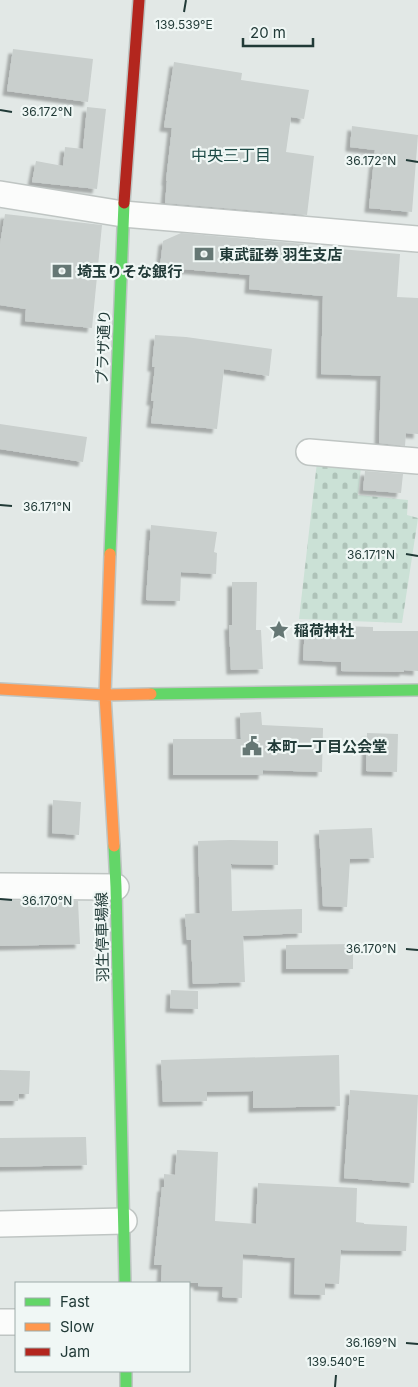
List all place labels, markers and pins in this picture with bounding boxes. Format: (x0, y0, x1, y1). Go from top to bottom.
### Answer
bank icon: 東武証券 羽生支店 (193, 243, 215, 265)
place label: 東武証券 羽生支店 (219, 245, 343, 264)
bank icon: 埼玉りそな銀行 (51, 260, 73, 282)
place label: 埼玉りそな銀行 (77, 262, 182, 281)
place icon: 稲荷神社 (268, 619, 290, 641)
place label: 稲荷神社 (294, 621, 354, 640)
public building icon: 本町一丁目公会堂 (241, 735, 263, 757)
place label: 本町一丁目公会堂 (267, 737, 387, 756)

